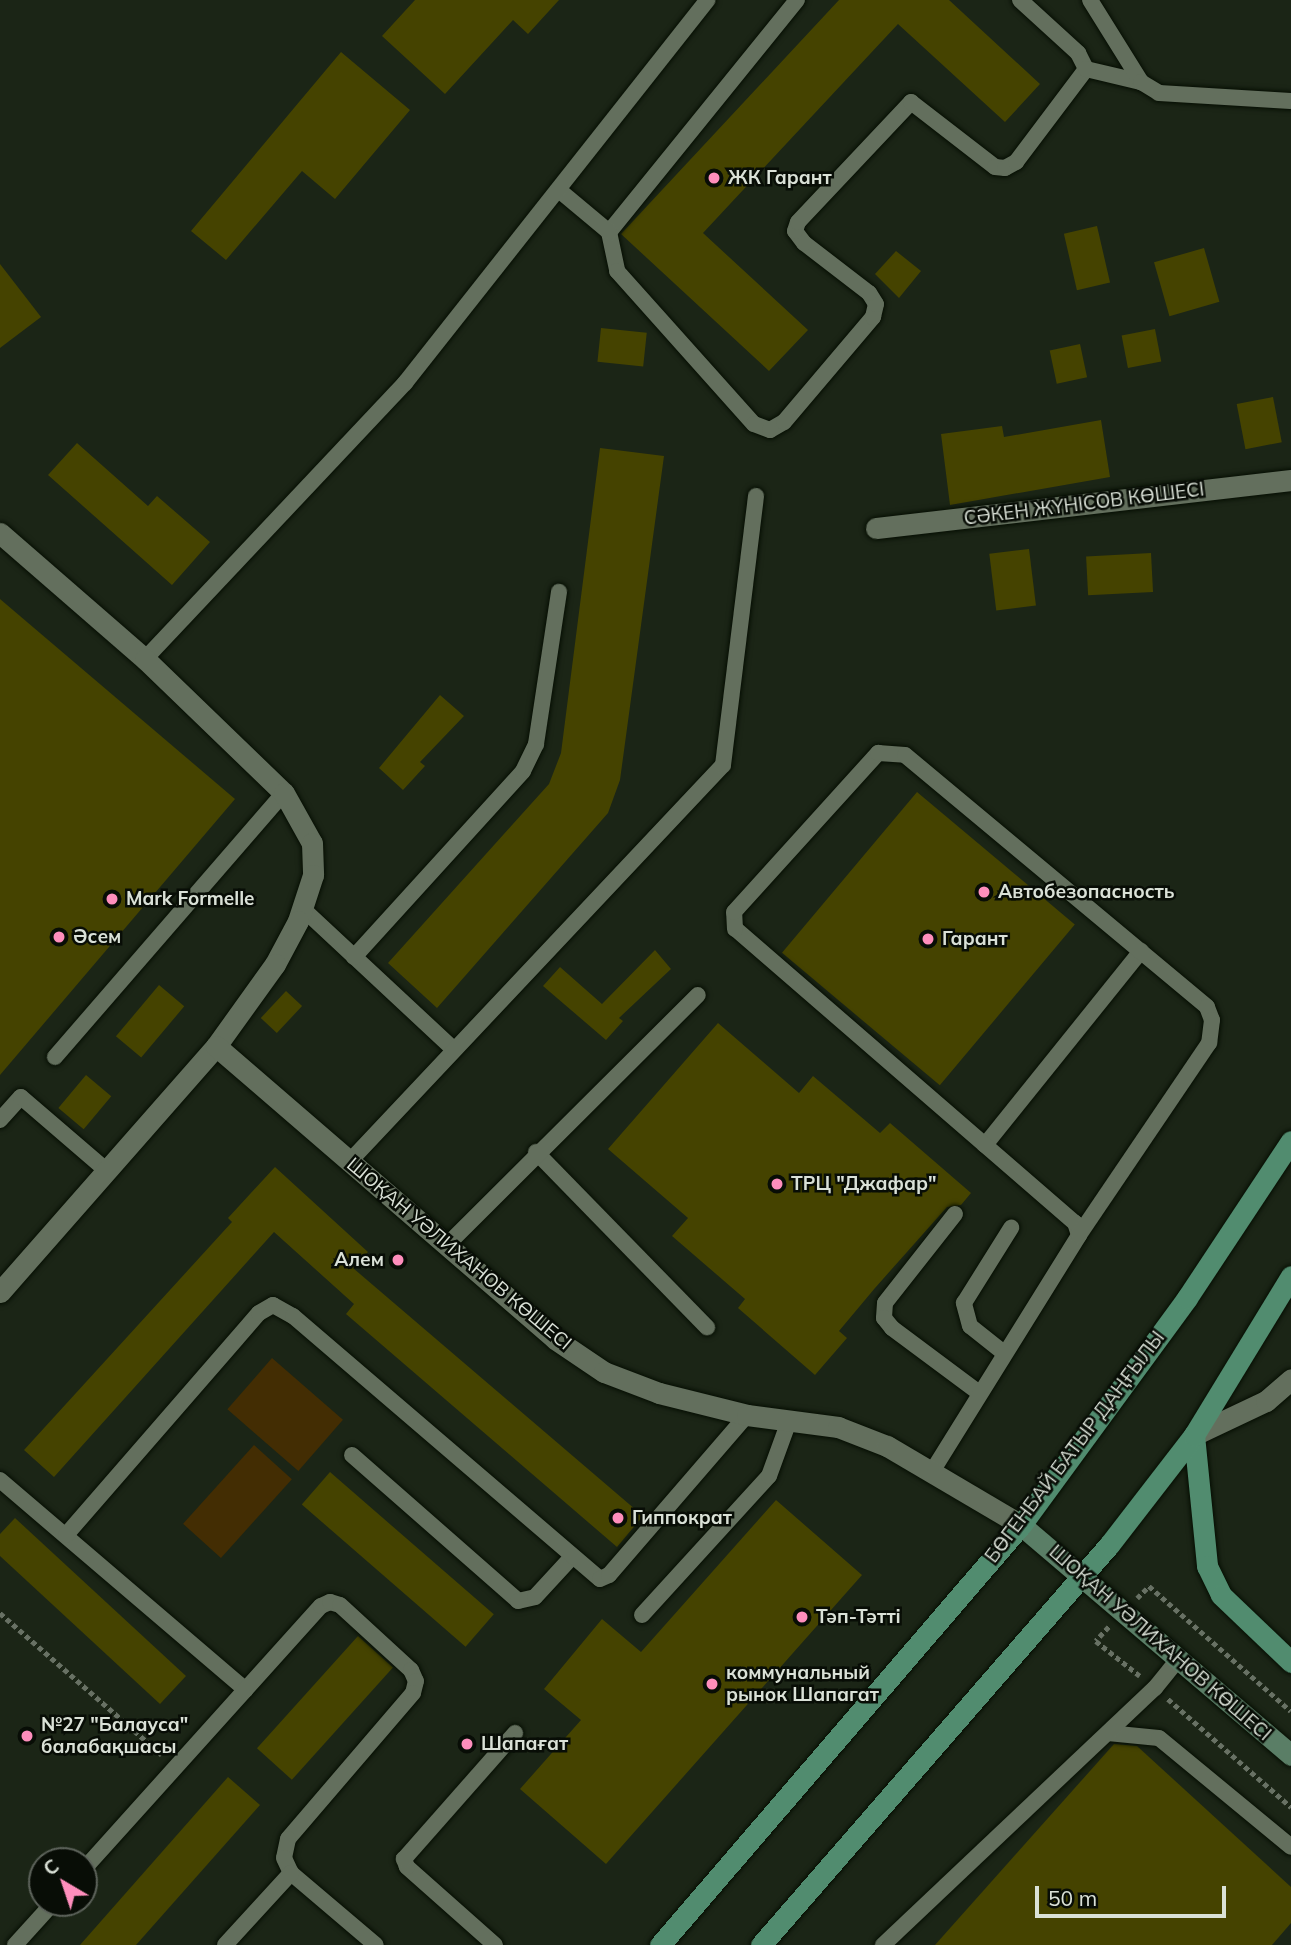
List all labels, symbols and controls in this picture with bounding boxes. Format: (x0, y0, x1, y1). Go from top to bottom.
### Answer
place label: ЖК Гарант (728, 167, 832, 189)
marker: ЖК Гарант (706, 170, 722, 186)
street label: СӘКЕН ЖҮНІСОВ КӨШЕСІ (963, 478, 1205, 530)
place label: Автобезопасность (998, 881, 1174, 903)
marker: Автобезопасность (976, 884, 992, 900)
place label: Mark Formelle (126, 888, 255, 910)
marker: Mark Formelle (104, 891, 120, 907)
place label: Әсем (73, 926, 121, 948)
place label: Гарант (942, 928, 1008, 950)
marker: Әсем (51, 929, 67, 945)
marker: Гарант (920, 931, 936, 947)
street label: ШОҚАН УӘЛИХАНОВ КӨШЕСІ (342, 1153, 576, 1355)
place label: ТРЦ "Джафар" (791, 1173, 937, 1195)
marker: ТРЦ "Джафар" (769, 1176, 785, 1192)
place label: Алем (334, 1249, 384, 1271)
marker: Алем (390, 1252, 406, 1268)
street label: БӨГЕНБАЙ БАТЫР ДАҢҒЫЛЫ (980, 1327, 1170, 1567)
place label: Гиппократ (632, 1507, 732, 1529)
marker: Гиппократ (610, 1510, 626, 1526)
street label: ШОҚАН УӘЛИХАНОВ КӨШЕСІ (1044, 1540, 1276, 1746)
place label: Тәп-Тәтті (816, 1606, 901, 1628)
marker: Тәп-Тәтті (794, 1609, 810, 1625)
place label: коммунальный рынок Шапагат (726, 1662, 879, 1706)
marker: коммунальный рынок Шапагат (704, 1676, 720, 1692)
place label: №27 "Балауса" балабақшасы (41, 1714, 188, 1758)
marker: №27 "Балауса" балабақшасы (19, 1728, 35, 1744)
place label: Шапағат (481, 1733, 568, 1755)
marker: Шапағат (459, 1736, 475, 1752)
north arrow (28, 1847, 98, 1917)
text: С (38, 1854, 64, 1881)
scale bar (1039, 1871, 1230, 1915)
text: 50 m (1048, 1885, 1097, 1911)

